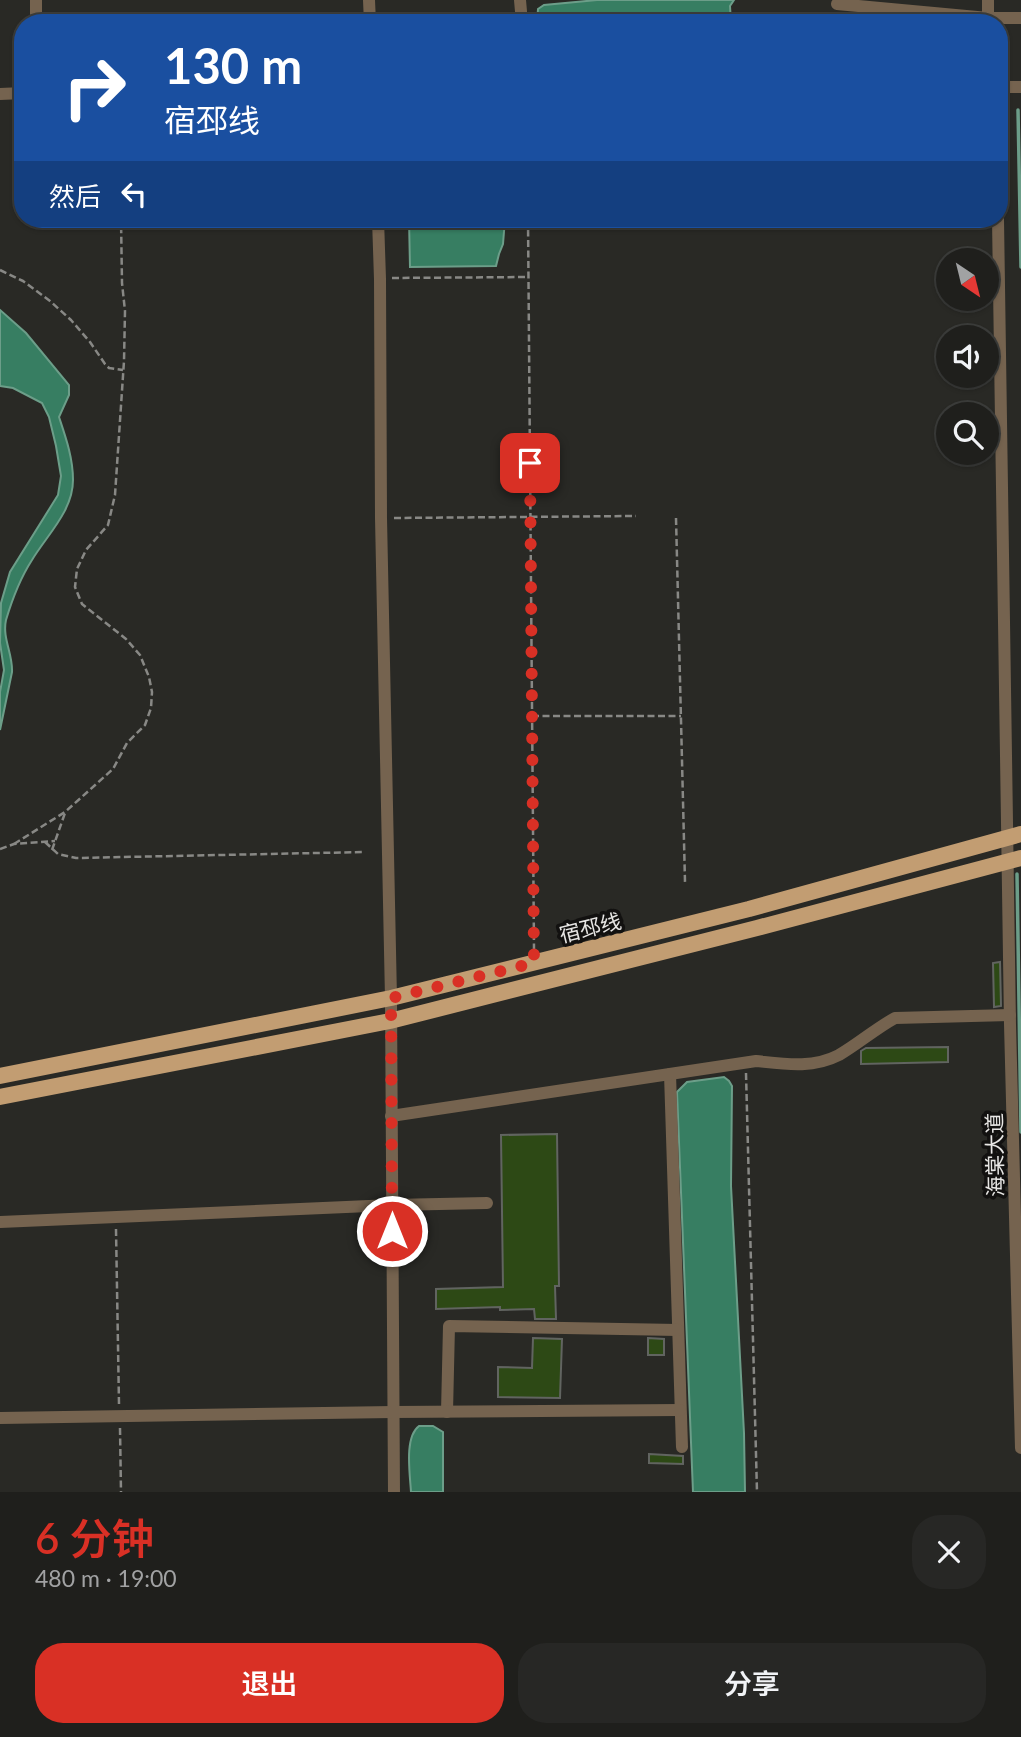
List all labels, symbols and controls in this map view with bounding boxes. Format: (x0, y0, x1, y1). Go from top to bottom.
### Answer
text: 130 m (164, 36, 302, 94)
icon: right (49, 42, 140, 133)
text: 宿邳线 (164, 100, 260, 139)
icon: left (115, 175, 153, 213)
text: 然后 (49, 180, 101, 212)
north arrow (936, 248, 999, 312)
map controls (936, 248, 999, 465)
button: sound (936, 325, 999, 388)
button: search (936, 402, 999, 465)
pin (500, 433, 560, 493)
icon: arrive (511, 444, 549, 482)
street label: 宿邳线 (556, 907, 624, 947)
street label: 海棠大道 (981, 1113, 1007, 1197)
position arrow (355, 1194, 429, 1268)
text: 6 分钟 (35, 1513, 154, 1563)
button: close (912, 1515, 986, 1589)
text: 480 m · 19:00 (35, 1564, 177, 1592)
button: 退出 (35, 1643, 504, 1723)
button: 分享 (518, 1643, 986, 1723)

